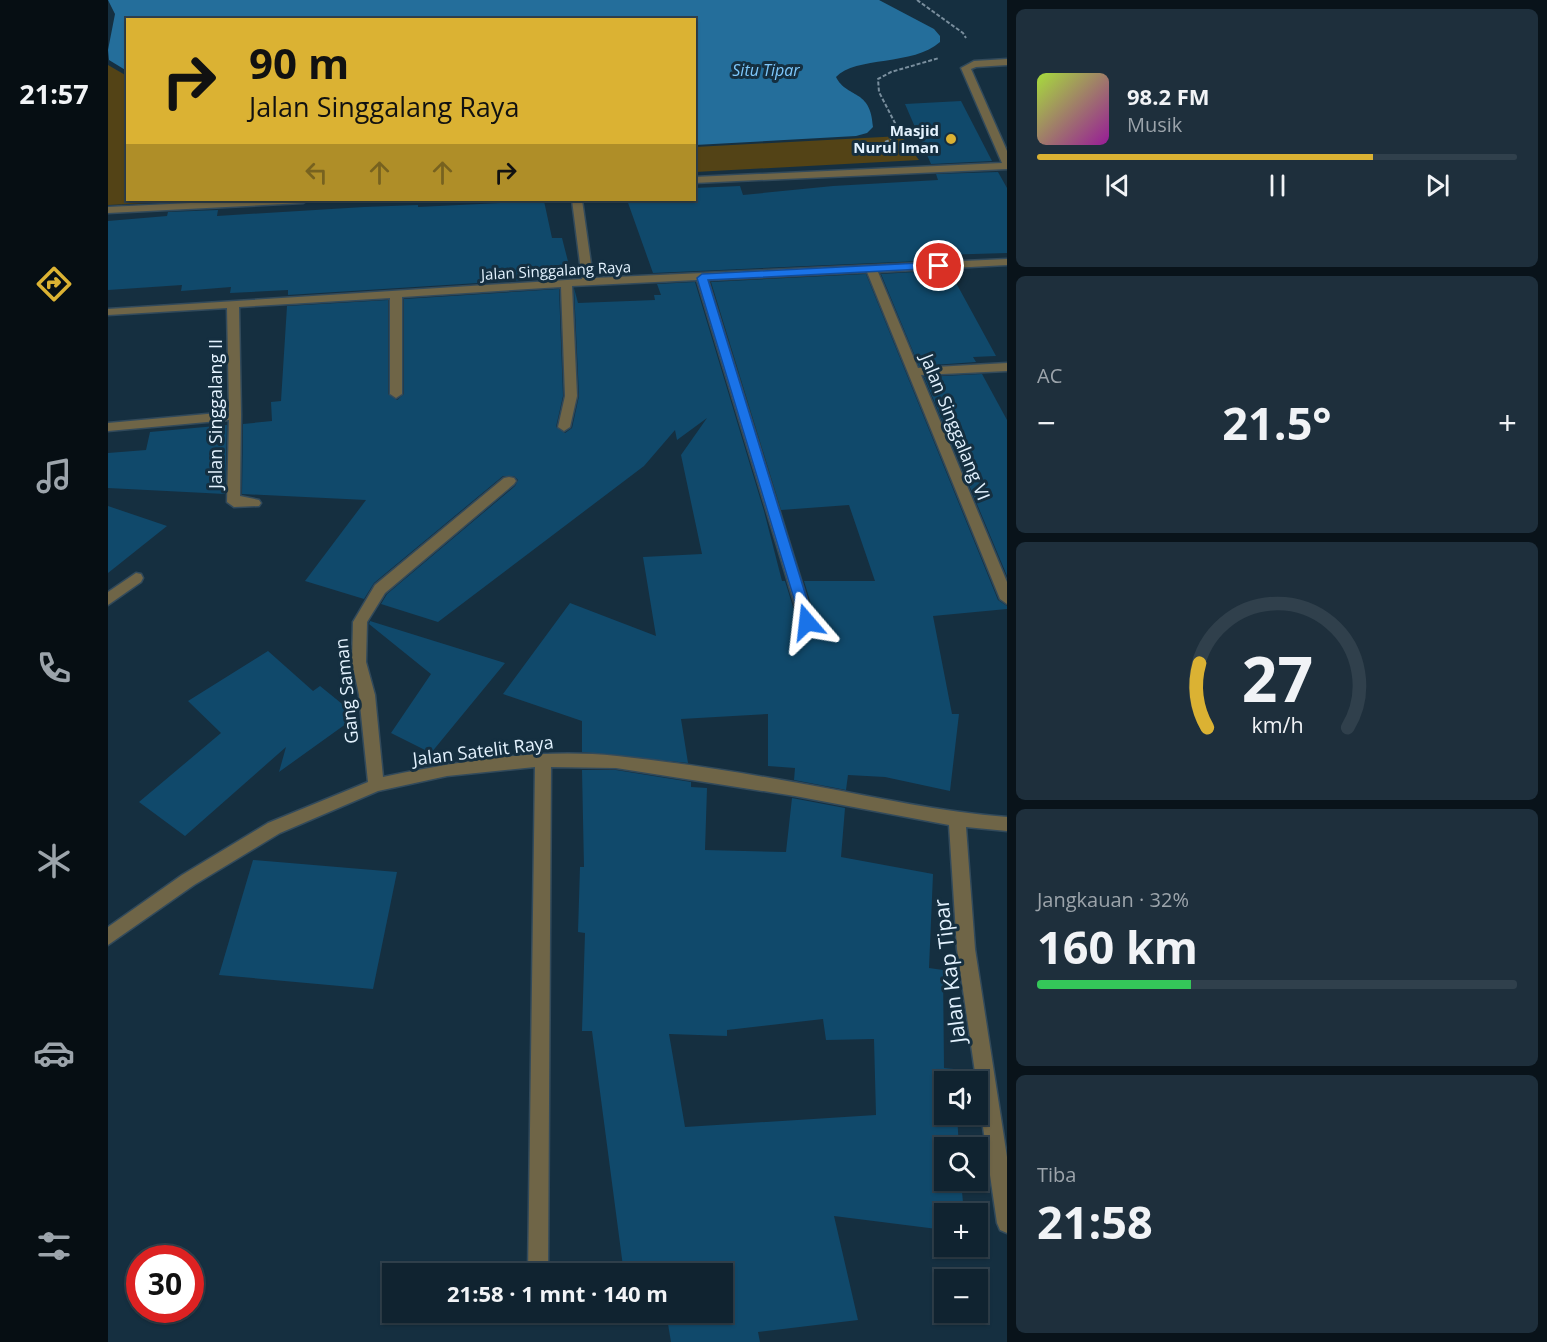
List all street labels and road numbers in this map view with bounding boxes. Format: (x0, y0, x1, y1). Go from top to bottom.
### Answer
street label: Jalan Singgalang Raya (478, 256, 632, 284)
street label: Jalan Singgalang II (203, 339, 227, 491)
street label: Jalan Singgalang VI (915, 348, 996, 504)
street label: Gang Saman (329, 637, 363, 745)
street label: Jalan Satelit Raya (409, 729, 555, 771)
street label: Jalan Kap Tipar (926, 897, 972, 1047)

